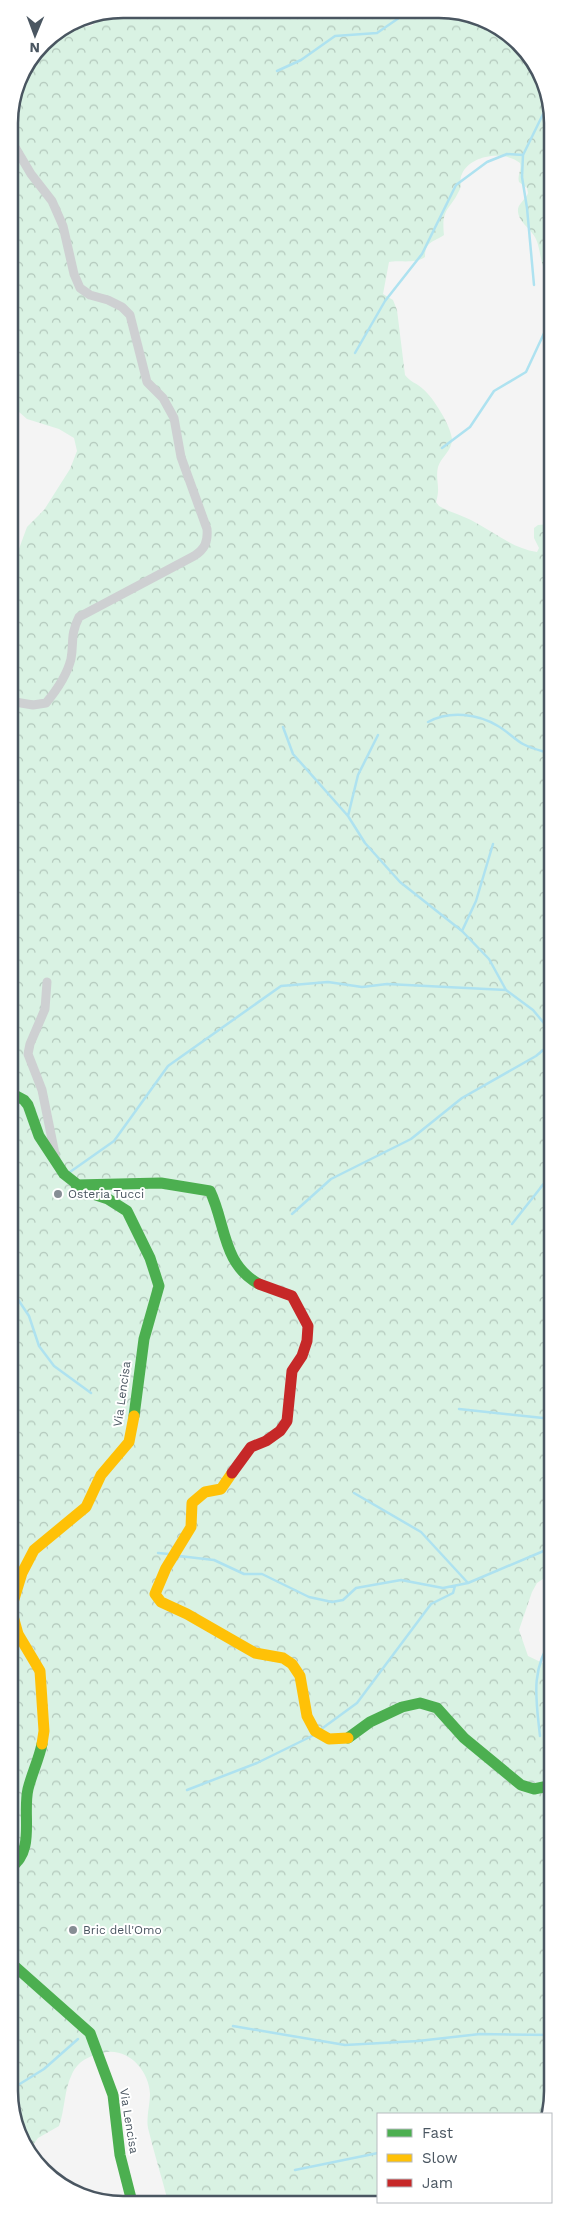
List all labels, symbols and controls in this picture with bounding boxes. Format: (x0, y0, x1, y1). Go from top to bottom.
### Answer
north arrow (10, 10, 60, 60)
text: N (29, 40, 40, 56)
place label: Osteria Tucci (68, 1187, 144, 1201)
marker: Osteria Tucci (52, 1188, 64, 1200)
street label: Via Lencisa (110, 1360, 134, 1428)
place label: Bric dell'Omo (83, 1923, 162, 1937)
marker: Bric dell'Omo (67, 1924, 79, 1936)
street label: Via Lencisa (117, 2087, 141, 2155)
legend (377, 2113, 552, 2203)
text: Fast (422, 2124, 454, 2142)
text: Slow (422, 2149, 458, 2167)
text: Jam (422, 2174, 453, 2192)

